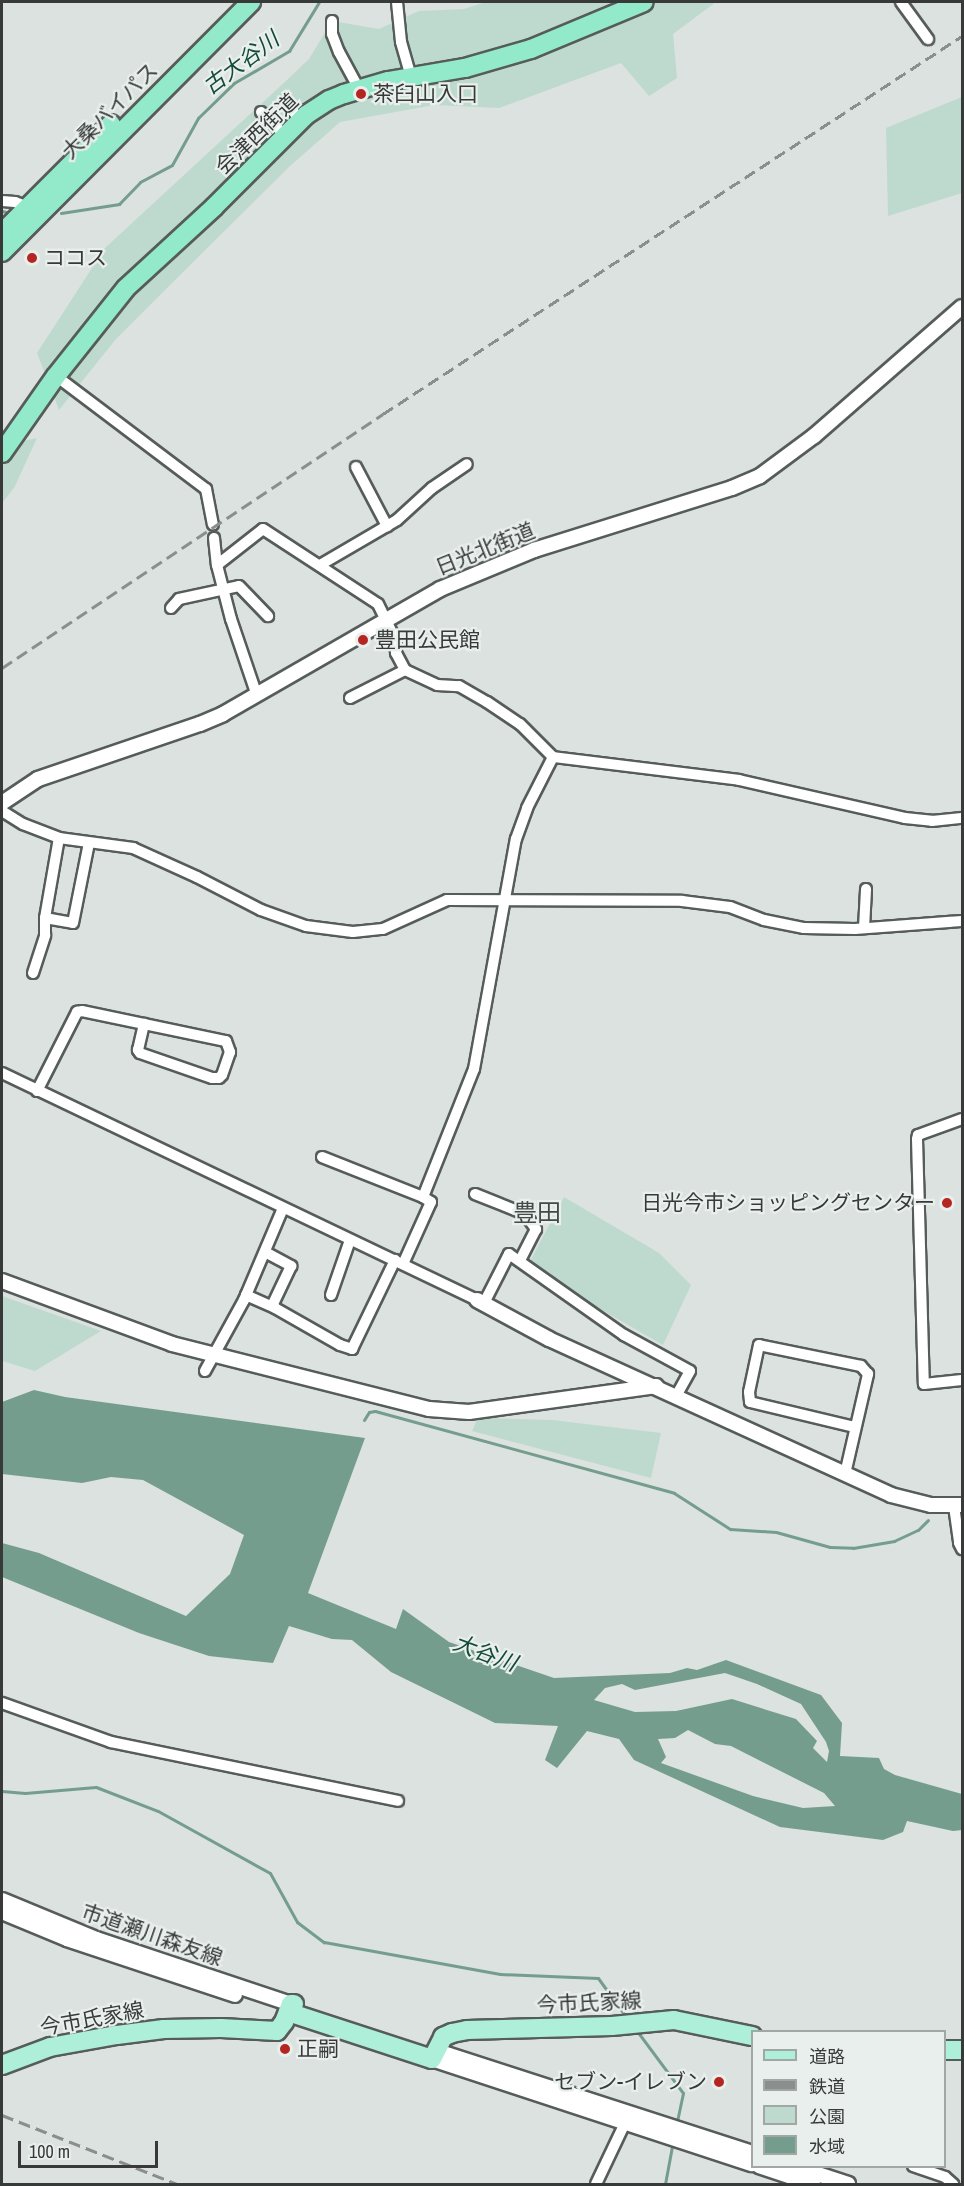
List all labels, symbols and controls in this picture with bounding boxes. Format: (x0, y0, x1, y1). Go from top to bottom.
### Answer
water label: 古大谷川 (198, 26, 284, 100)
street label: 大桑バイパス (57, 58, 163, 164)
place label: 茶臼山入口 (373, 81, 478, 107)
marker: 茶臼山入口 (354, 87, 368, 101)
street label: 会津西街道 (210, 88, 304, 180)
place label: ココス (44, 245, 107, 271)
marker: ココス (25, 251, 39, 265)
street label: 日光北街道 (432, 518, 538, 580)
place label: 豊田公民館 (375, 627, 480, 653)
marker: 豊田公民館 (356, 633, 370, 647)
place label: 日光今市ショッピングセンター (641, 1190, 935, 1216)
marker: 日光今市ショッピングセンター (940, 1196, 954, 1210)
district label: 豊田 (513, 1199, 561, 1227)
water label: 大谷川 (449, 1629, 521, 1677)
street label: 市道瀬川森友線 (78, 1899, 226, 1971)
street label: 今市氏家線 (536, 1988, 642, 2018)
street label: 今市氏家線 (38, 1997, 146, 2041)
legend (751, 2030, 946, 2168)
place label: 正嗣 (297, 2036, 339, 2062)
marker: 正嗣 (278, 2042, 292, 2056)
text: 道路 (809, 2044, 845, 2069)
place label: セブン-イレブン (554, 2069, 707, 2095)
text: 鉄道 (809, 2074, 845, 2099)
marker: セブン-イレブン (712, 2075, 726, 2089)
text: 公園 (809, 2104, 845, 2129)
scale bar (21, 2129, 160, 2167)
text: 水域 (809, 2134, 845, 2159)
text: 100 m (29, 2139, 70, 2164)

